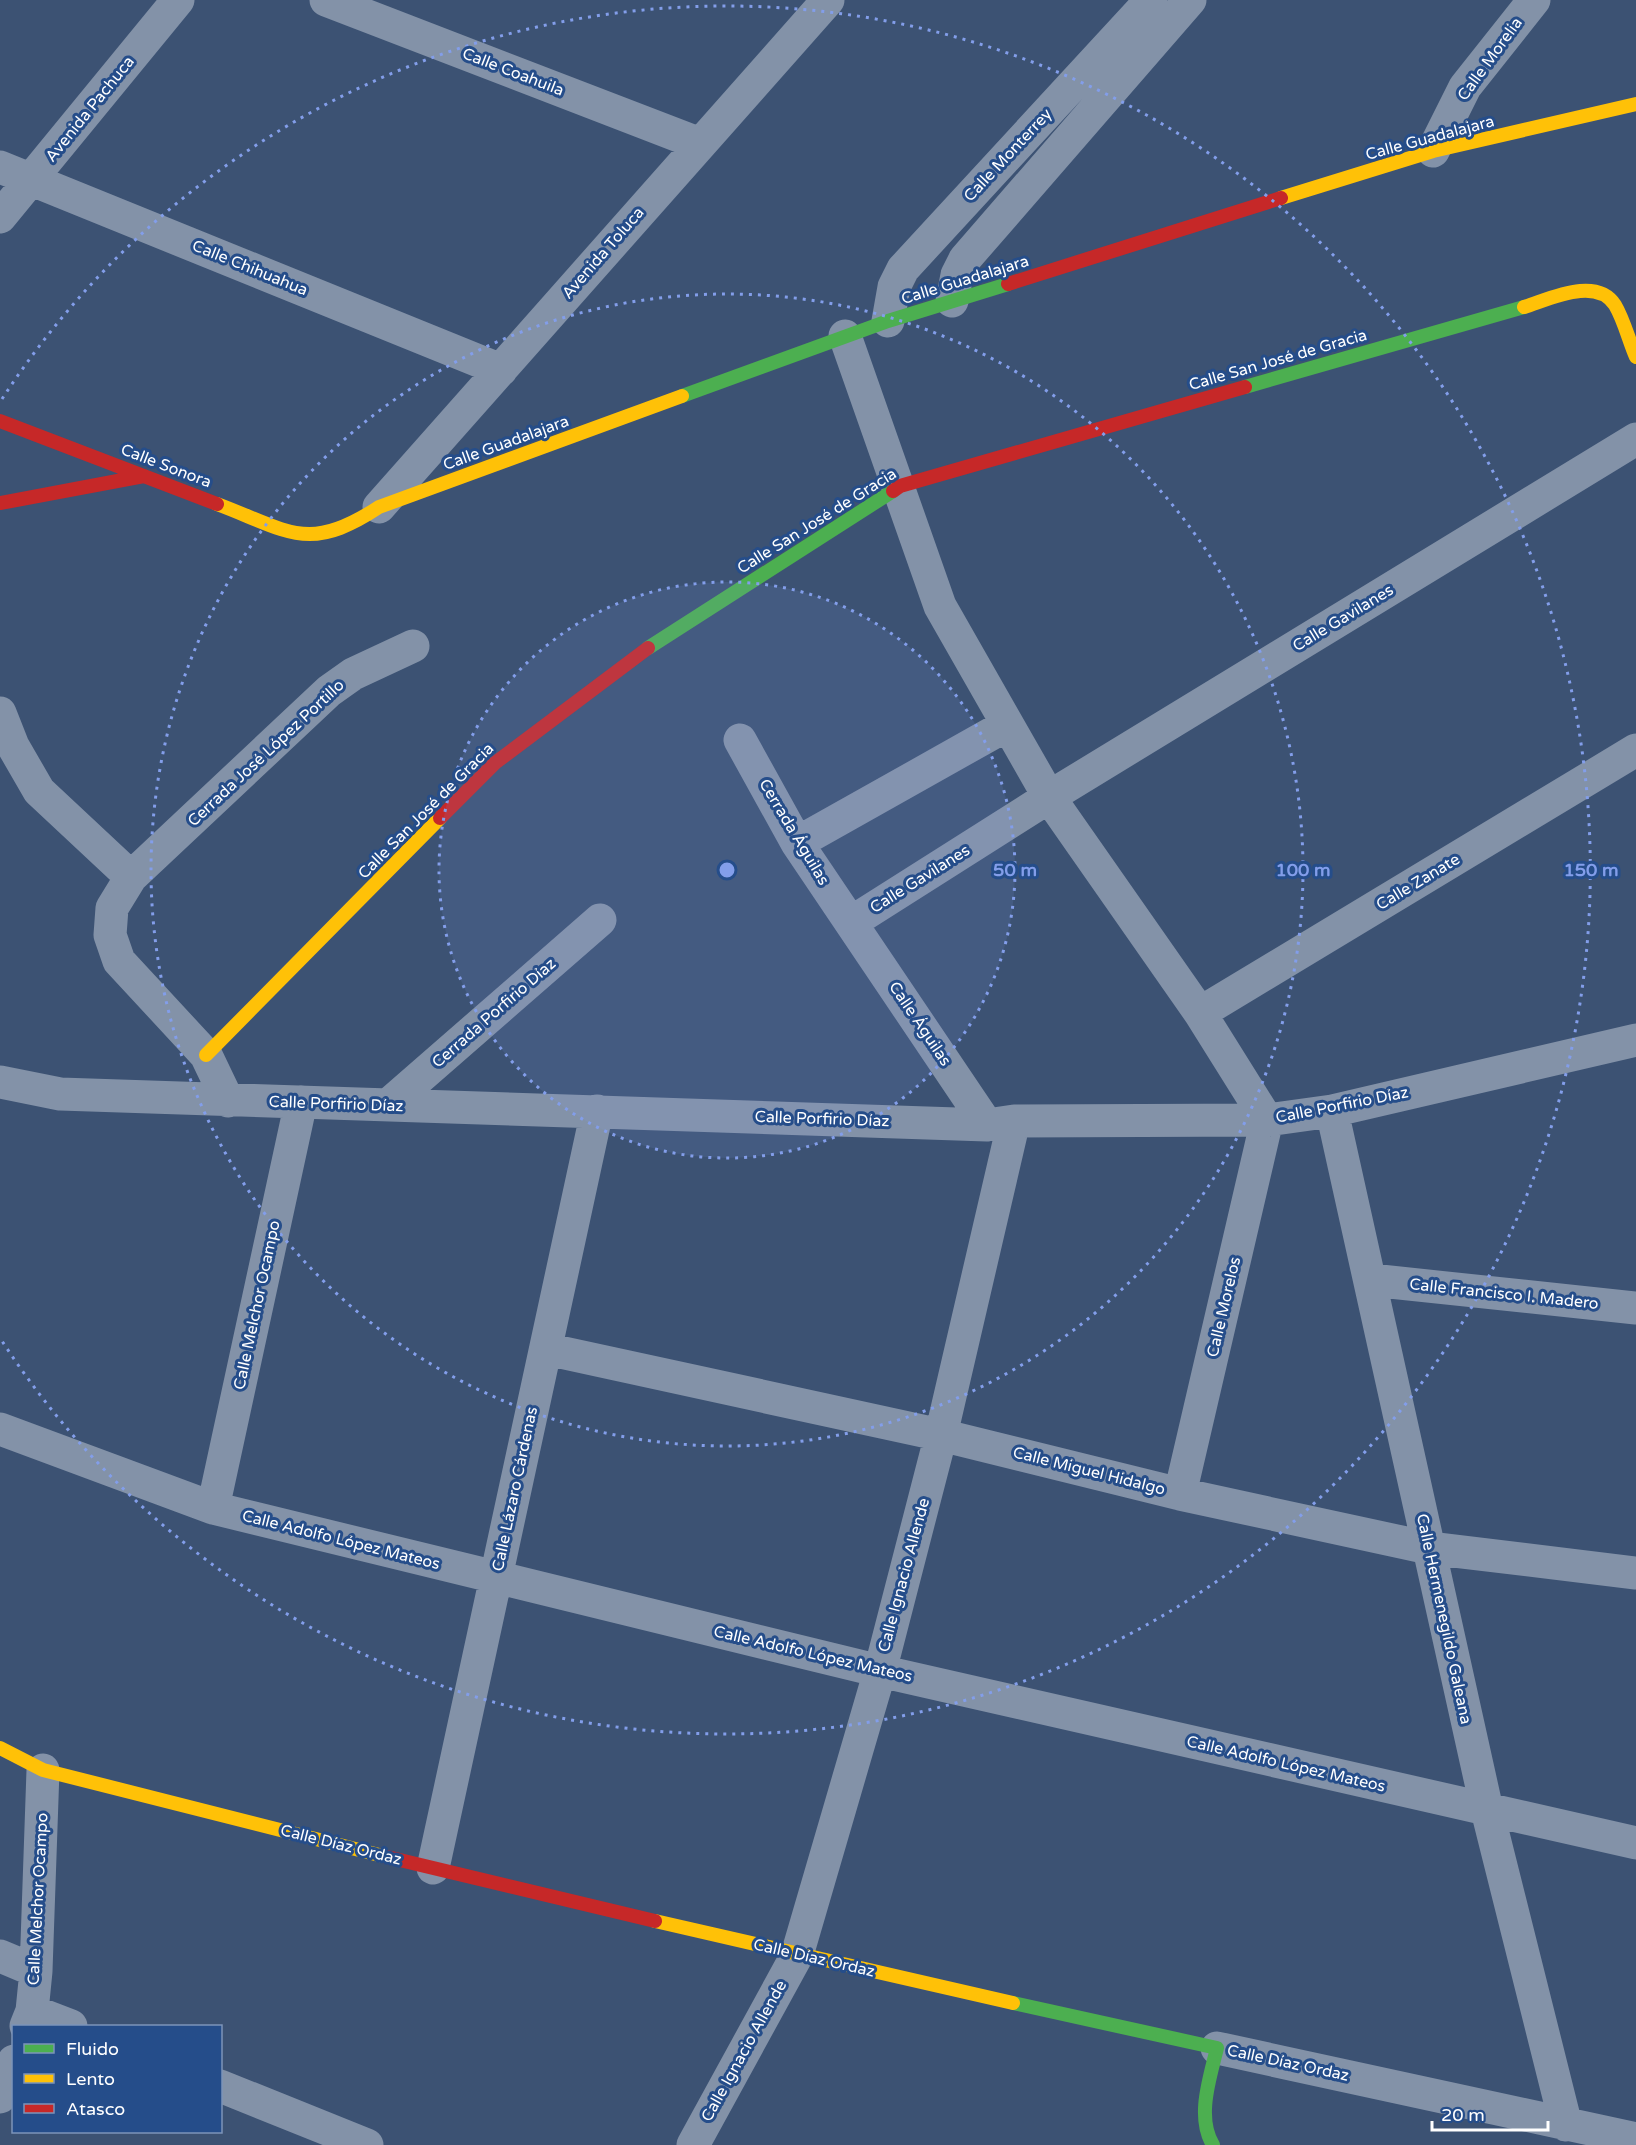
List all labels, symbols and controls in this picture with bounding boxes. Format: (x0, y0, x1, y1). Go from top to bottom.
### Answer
street label: Calle Morelia (1453, 13, 1527, 105)
street label: Calle Coahuila (459, 43, 567, 101)
street label: Avenida Pachuca (41, 52, 139, 166)
street label: Calle Monterrey (960, 104, 1057, 206)
street label: Calle Guadalajara (1363, 111, 1497, 165)
street label: Avenida Toluca (558, 203, 648, 303)
street label: Calle Chihuahua (189, 236, 311, 300)
street label: Calle Guadalajara (899, 251, 1031, 309)
street label: Calle San José de Gracia (1187, 325, 1369, 395)
street label: Calle Guadalajara (440, 411, 572, 475)
street label: Calle Sonora (118, 440, 214, 492)
street label: Calle San José de Gracia (734, 464, 900, 578)
street label: Calle Gavilanes (1289, 580, 1397, 656)
street label: Cerrada José López Portillo (184, 675, 348, 831)
street label: Calle San José de Gracia (354, 739, 498, 883)
street label: Cerrada Águilas (754, 775, 834, 889)
street label: Calle Gavilanes (866, 840, 974, 918)
street label: Calle Zanate (1373, 849, 1463, 915)
text: 50 m (993, 859, 1037, 881)
text: 100 m (1275, 859, 1331, 881)
text: 150 m (1563, 859, 1619, 881)
centre of rings (717, 860, 737, 880)
street label: Cerrada Porfirio Díaz (428, 954, 560, 1072)
street label: Calle Águilas (884, 978, 956, 1070)
street label: Calle Porfirio Díaz (1274, 1082, 1410, 1128)
street label: Calle Porfirio Díaz (268, 1092, 404, 1116)
street label: Calle Porfirio Díaz (754, 1107, 890, 1131)
street label: Calle Melchor Ocampo (229, 1219, 285, 1391)
street label: Calle Morelos (1203, 1255, 1245, 1359)
street label: Calle Francisco I. Madero (1408, 1274, 1600, 1314)
street label: Calle Lázaro Cárdenas (488, 1405, 542, 1573)
street label: Calle Miguel Hidalgo (1011, 1442, 1167, 1500)
street label: Calle Ignacio Allende (874, 1496, 934, 1654)
street label: Calle Adolfo López Mateos (240, 1506, 442, 1574)
street label: Calle Hermenegildo Galeana (1412, 1512, 1476, 1726)
street label: Calle Adolfo López Mateos (712, 1621, 914, 1687)
street label: Calle Adolfo López Mateos (1185, 1731, 1387, 1797)
street label: Calle Melchor Ocampo (23, 1812, 53, 1986)
street label: Calle Díaz Ordaz (278, 1820, 404, 1870)
street label: Calle Díaz Ordaz (751, 1934, 877, 1982)
street label: Calle Ignacio Allende (697, 1977, 791, 2125)
legend (12, 2025, 222, 2133)
text: Fluido (66, 2038, 119, 2060)
street label: Calle Díaz Ordaz (1225, 2040, 1351, 2086)
text: Lento (66, 2068, 115, 2090)
scale bar (1432, 2094, 1548, 2132)
text: Atasco (66, 2098, 125, 2120)
text: 20 m (1441, 2104, 1485, 2126)

